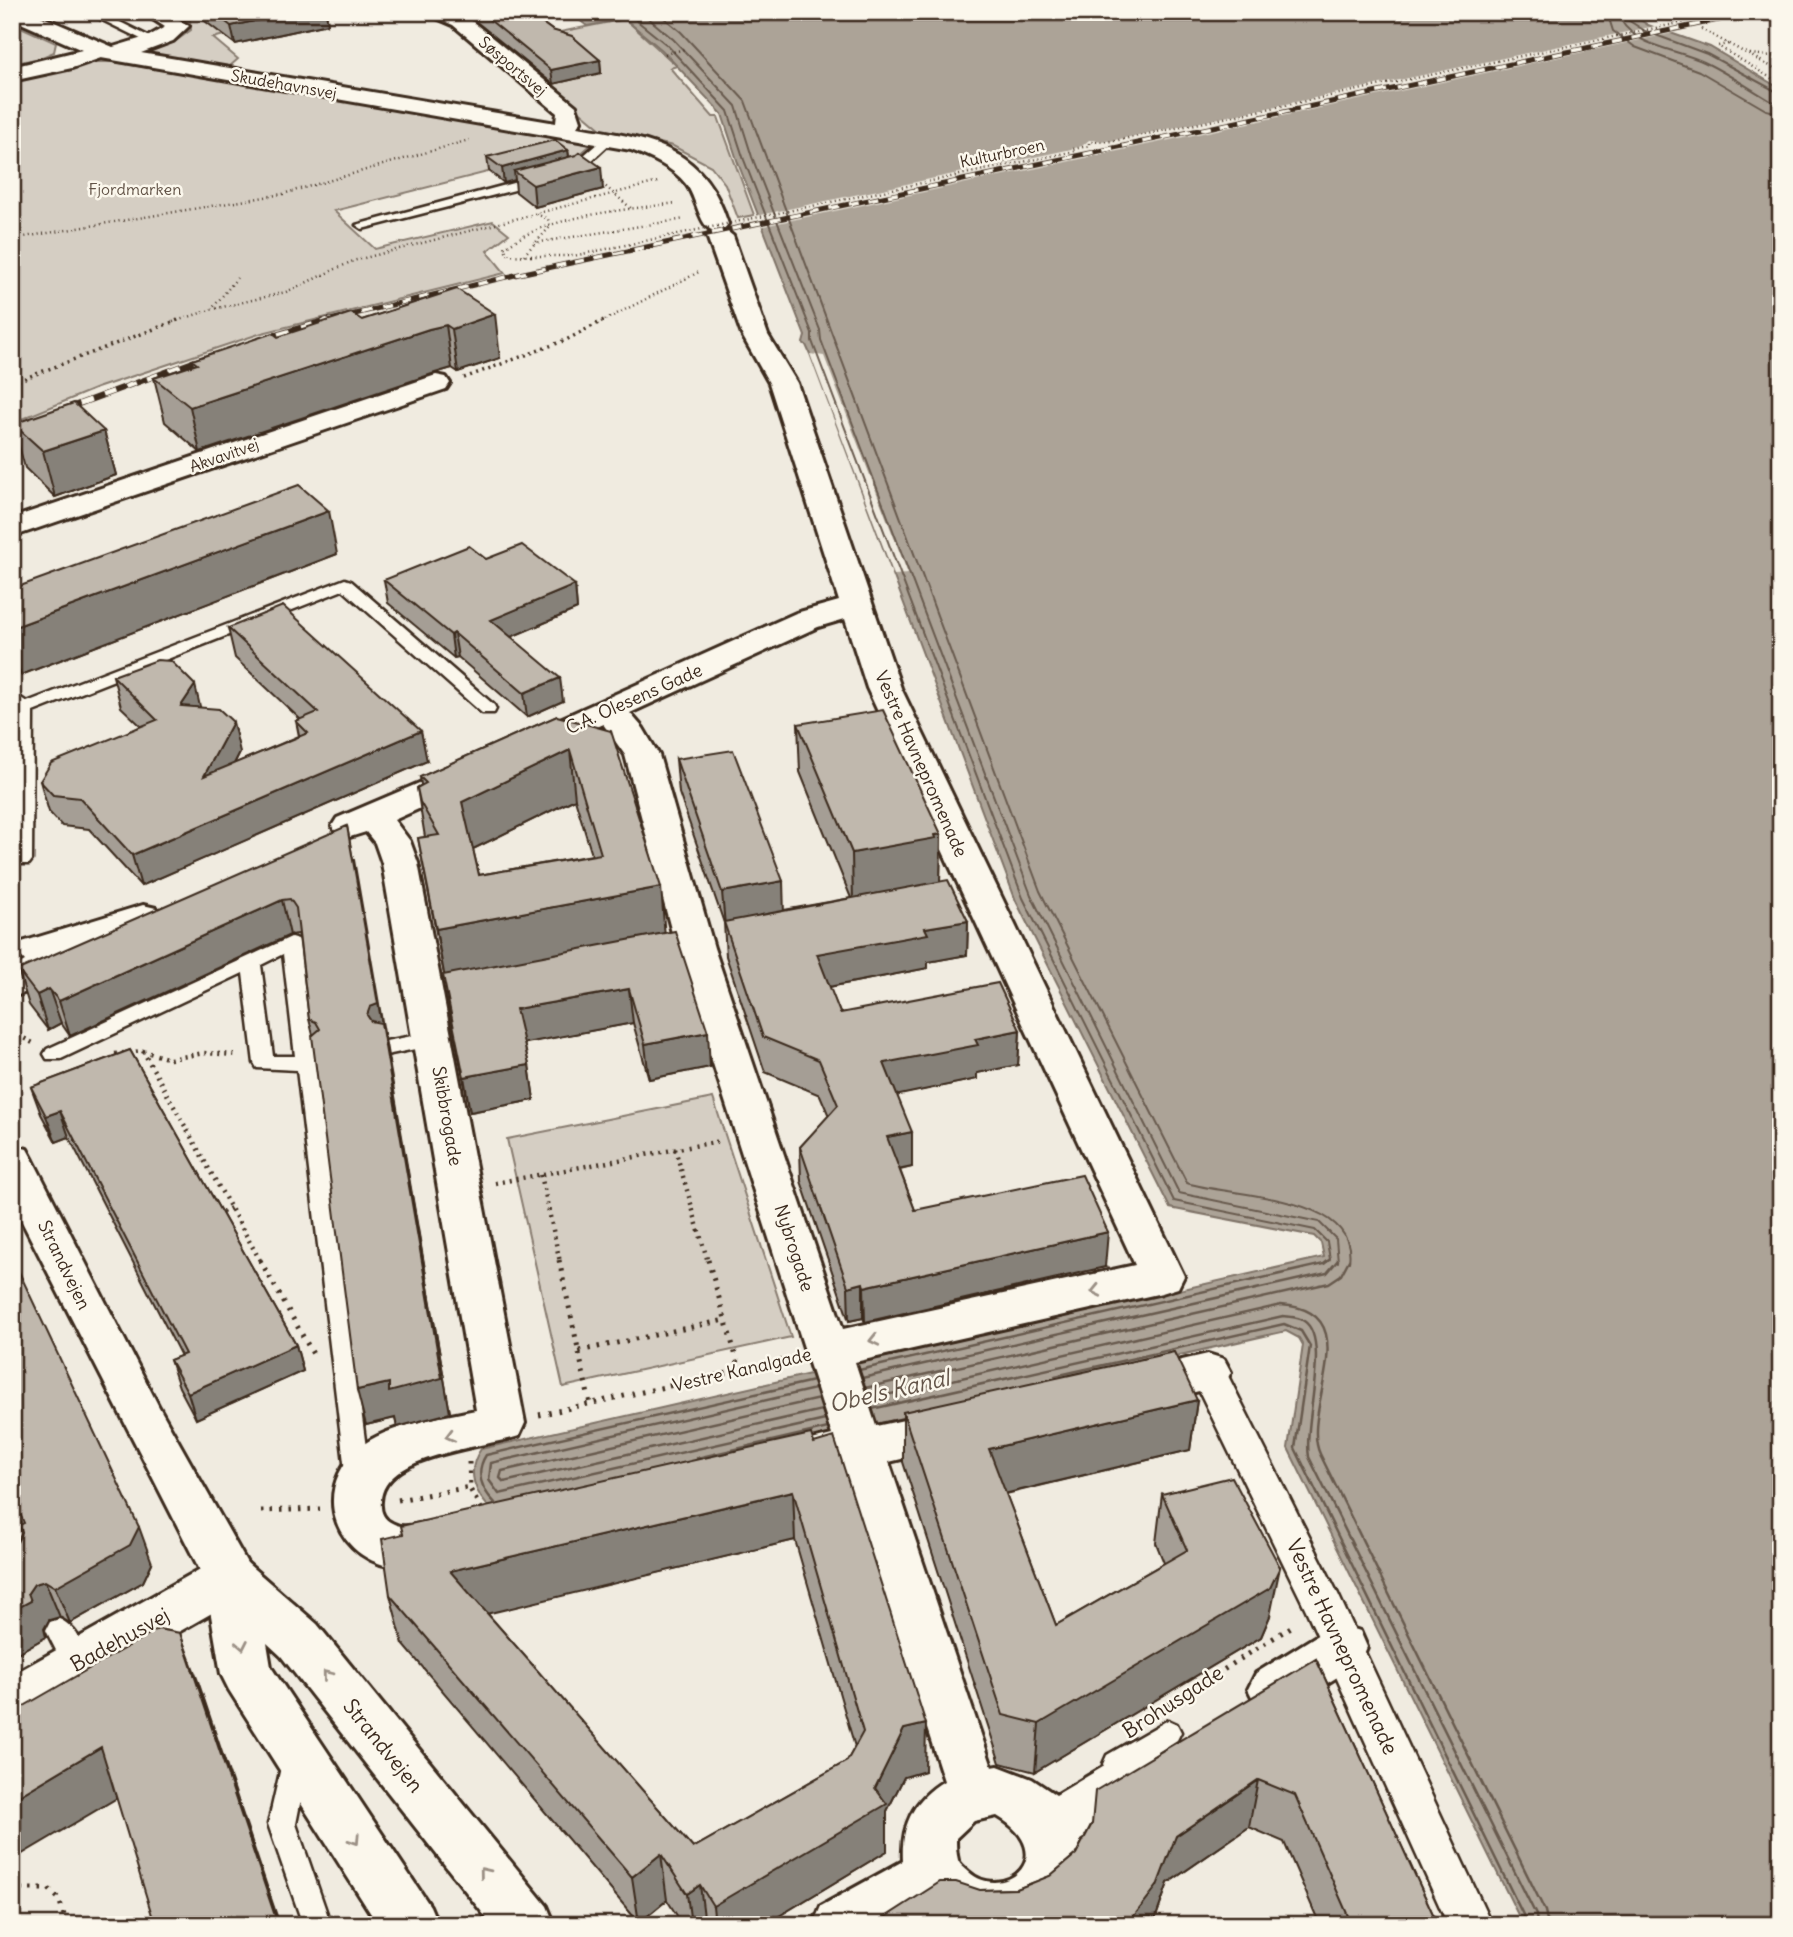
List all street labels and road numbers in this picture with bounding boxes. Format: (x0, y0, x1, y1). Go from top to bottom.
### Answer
street label: Søsportsvej (475, 32, 551, 100)
street label: Skudehavnsvej (230, 65, 338, 103)
street label: Kulturbroen (958, 134, 1046, 172)
street label: Akvavitvej (187, 434, 261, 476)
street label: C.A. Olesens Gade (562, 658, 706, 739)
street label: Vestre Havnepromenade (870, 667, 973, 860)
street label: Skibbrogade (427, 1064, 468, 1168)
street label: Nybrogade (770, 1201, 819, 1294)
street label: Strandvejen (33, 1216, 96, 1313)
street label: Vestre Kanalgade (670, 1342, 814, 1397)
street label: Vestre Havnepromenade (1281, 1535, 1404, 1759)
street label: Badehusvej (65, 1601, 174, 1678)
street label: Brohusgade (1117, 1659, 1228, 1744)
street label: Strandvejen (337, 1693, 429, 1798)

